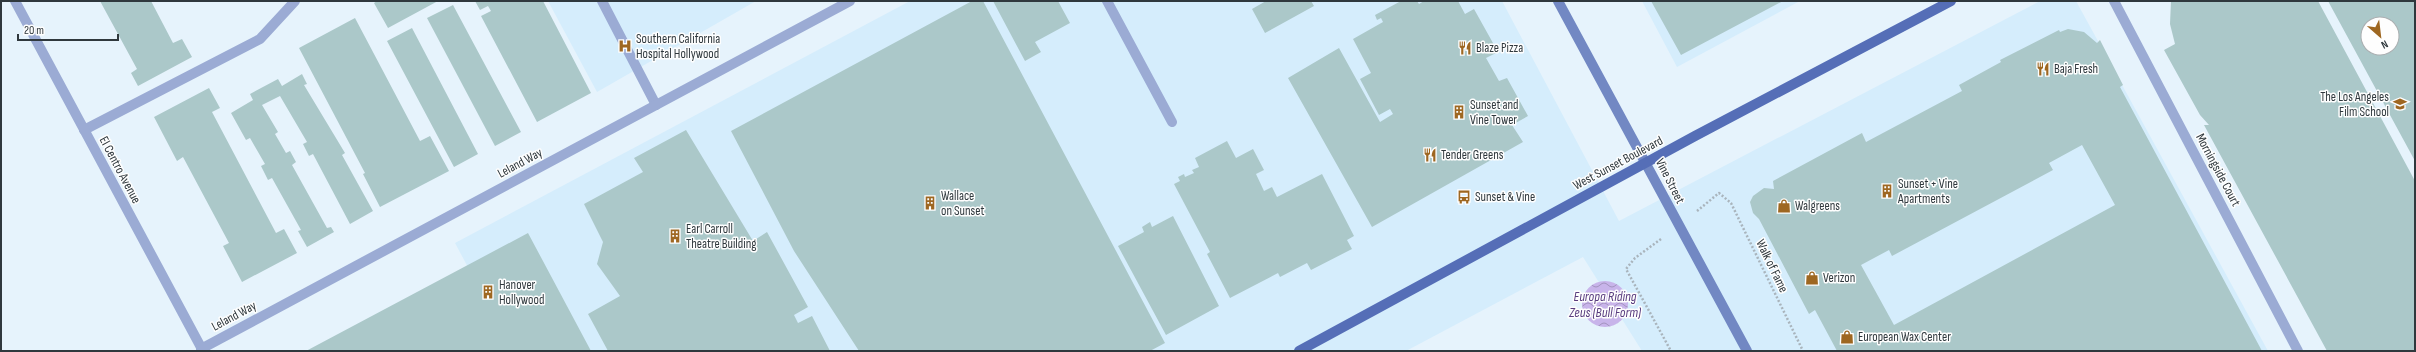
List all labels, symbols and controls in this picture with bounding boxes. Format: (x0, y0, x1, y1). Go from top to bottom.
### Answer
scale bar (18, 16, 118, 42)
north arrow (2360, 16, 2400, 56)
text: 20 m (24, 23, 44, 38)
place label: Southern California Hospital Hollywood (636, 31, 720, 62)
text: N (2379, 37, 2390, 52)
hospital icon: Southern California Hospital Hollywood (617, 38, 633, 54)
restaurant icon: Blaze Pizza (1457, 40, 1473, 56)
place label: Blaze Pizza (1476, 40, 1523, 56)
restaurant icon: Baja Fresh (2035, 61, 2051, 77)
place label: Baja Fresh (2054, 61, 2098, 77)
place label: The Los Angeles Film School (2320, 89, 2389, 120)
school or university icon: The Los Angeles Film School (2392, 96, 2408, 112)
place label: Sunset and Vine Tower (1470, 97, 1518, 128)
building icon: Sunset and Vine Tower (1451, 104, 1467, 120)
street label: Morningside Court (2192, 131, 2244, 209)
street label: West Sunset Boulevard (1570, 133, 1666, 193)
street label: El Centro Avenue (96, 134, 144, 206)
street label: Leland Way (495, 145, 545, 181)
restaurant icon: Tender Greens (1422, 147, 1438, 163)
place label: Tender Greens (1441, 147, 1504, 163)
street label: Vine Street (1652, 156, 1688, 206)
place label: Sunset + Vine Apartments (1897, 176, 1958, 207)
building icon: Sunset + Vine Apartments (1879, 183, 1895, 199)
place label: Wallace on Sunset (941, 188, 984, 219)
bus stop icon: Sunset & Vine (1456, 189, 1472, 205)
place label: Sunset & Vine (1475, 189, 1535, 205)
building icon: Wallace on Sunset (922, 195, 938, 211)
shop icon: Walgreens (1776, 198, 1792, 214)
place label: Walgreens (1795, 198, 1840, 214)
place label: Earl Carroll Theatre Building (686, 221, 756, 252)
building icon: Earl Carroll Theatre Building (667, 228, 683, 244)
street label: Walk of Fame (1752, 237, 1792, 295)
shop icon: Verizon (1804, 270, 1820, 286)
place label: Verizon (1823, 270, 1855, 286)
place label: Hanover Hollywood (499, 277, 544, 308)
building icon: Hanover Hollywood (480, 284, 496, 300)
water label: Europa Riding Zeus (Bull Form) (1568, 288, 1642, 321)
street label: Leland Way (209, 298, 259, 334)
shop icon: European Wax Center (1839, 329, 1855, 345)
place label: European Wax Center (1858, 329, 1951, 345)

